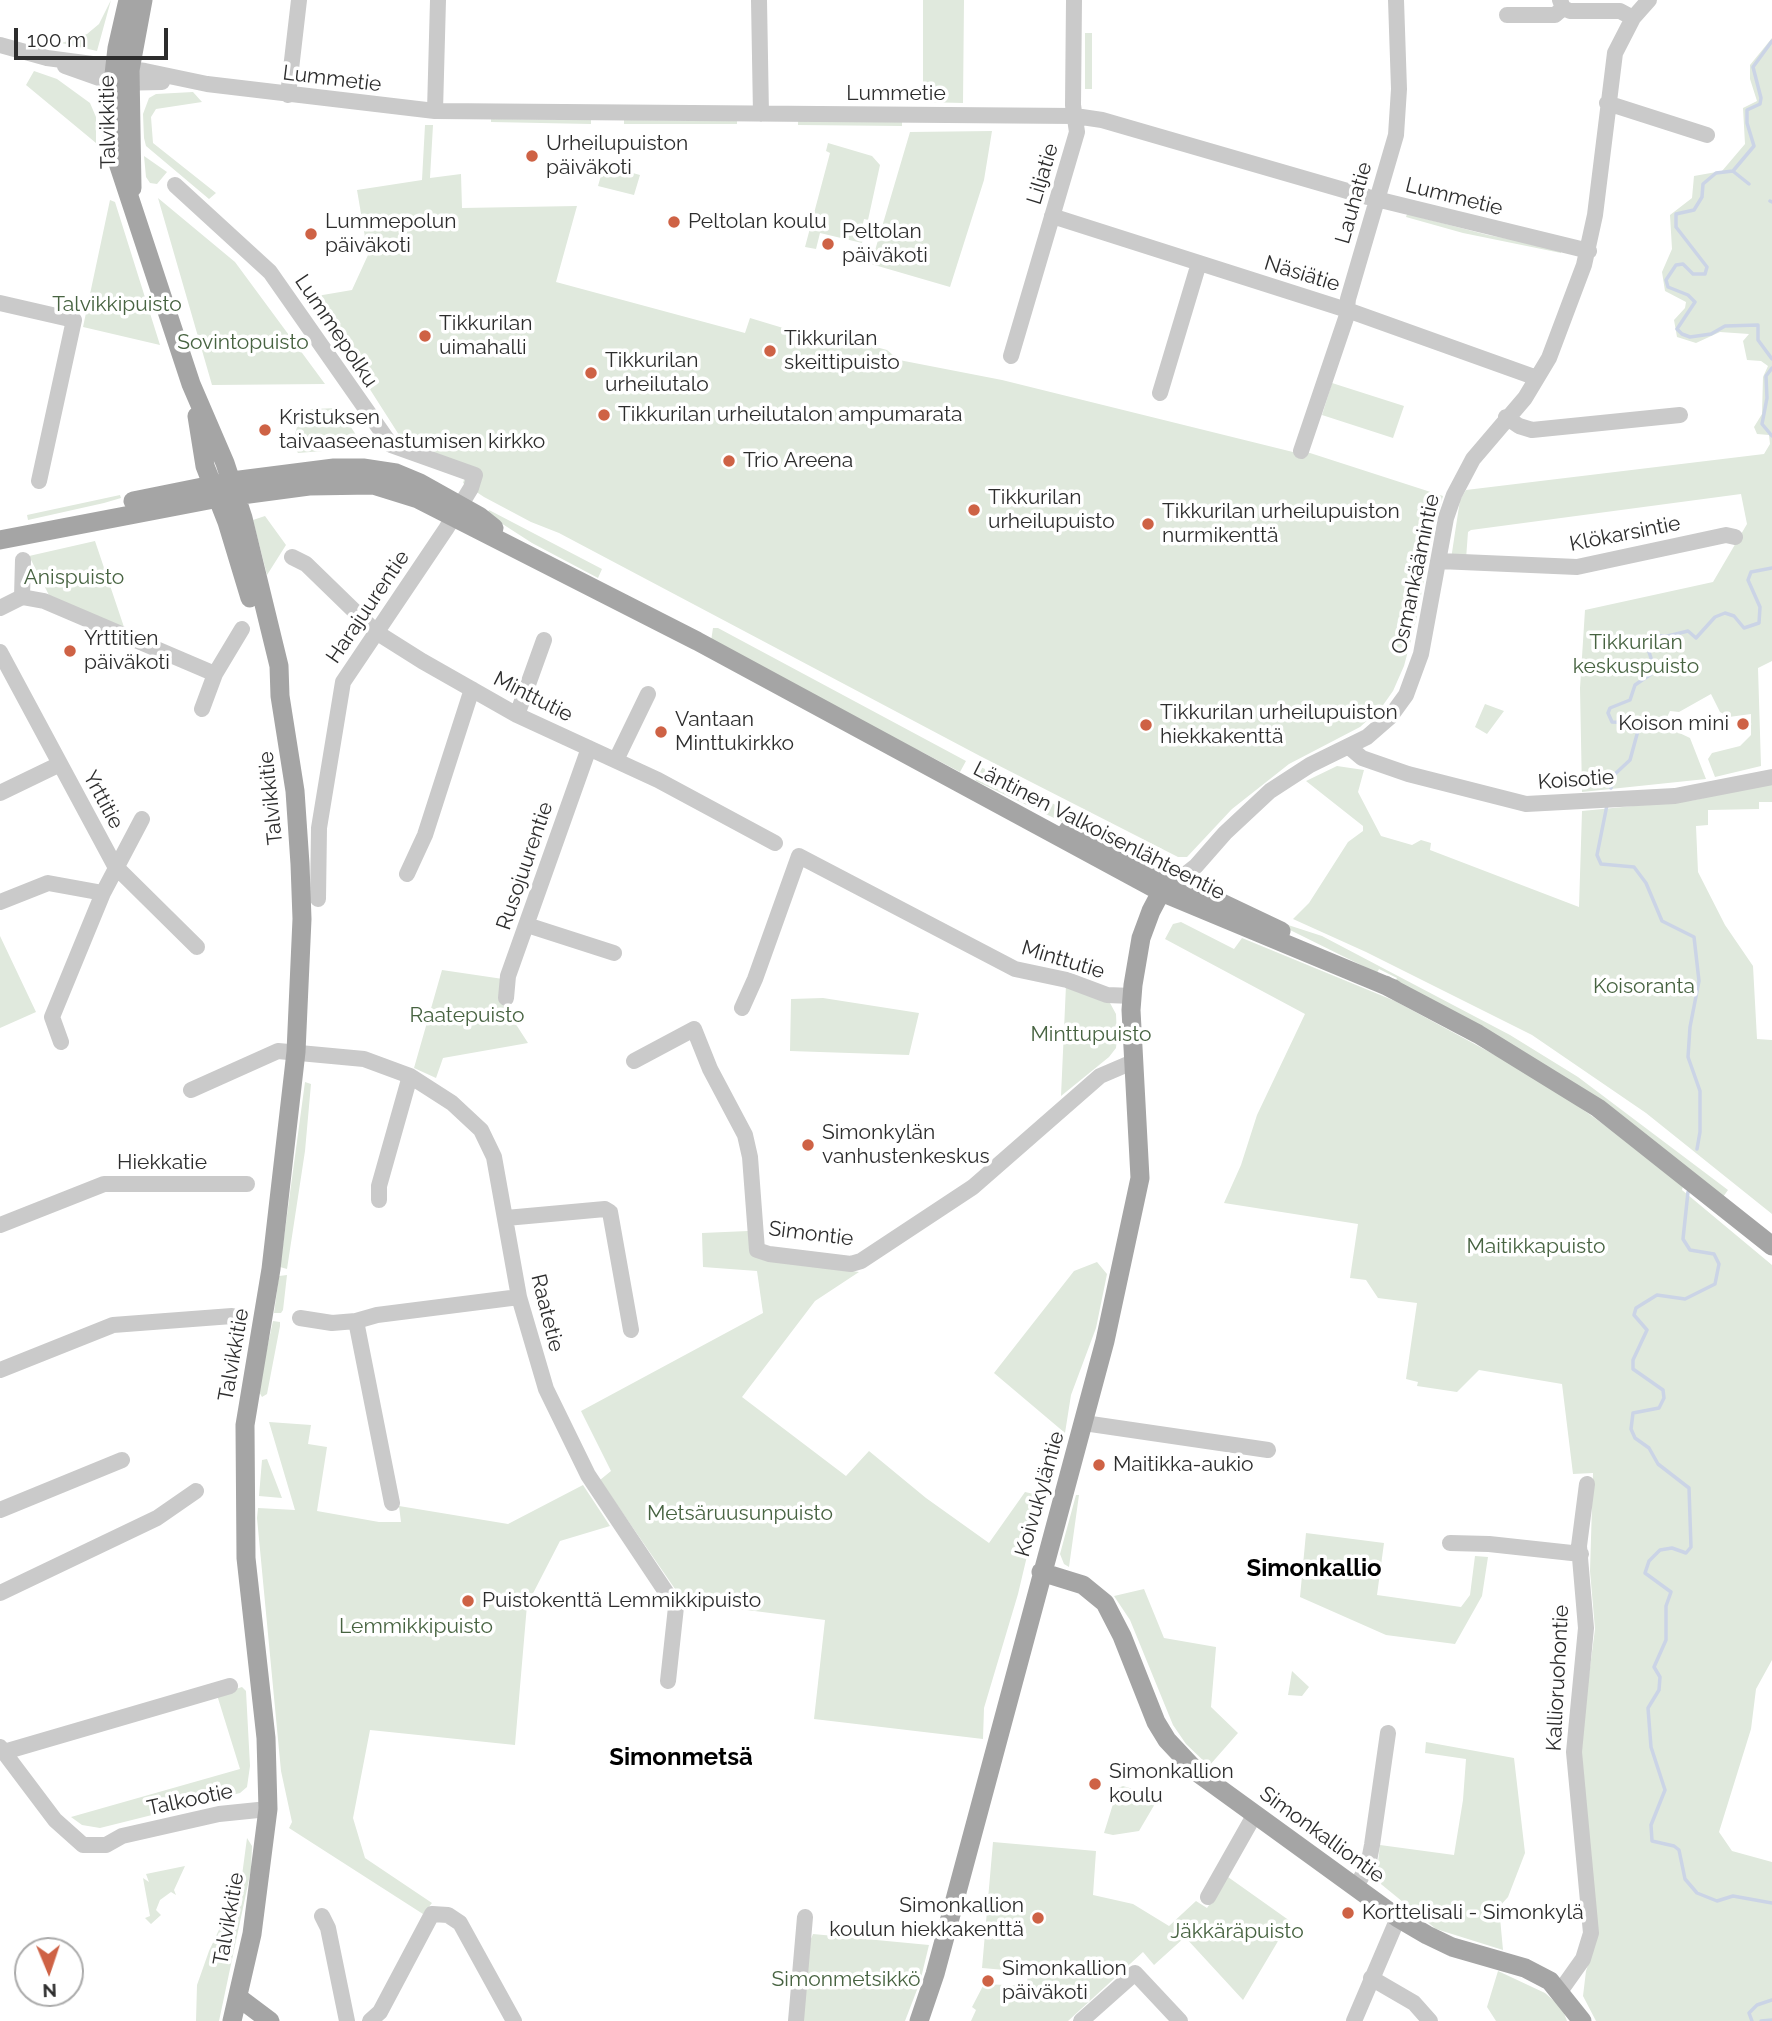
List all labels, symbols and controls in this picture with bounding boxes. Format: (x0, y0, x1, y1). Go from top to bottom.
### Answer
scale bar (18, 14, 172, 58)
text: 100 m (27, 27, 86, 52)
street label: Lummetie (281, 60, 383, 98)
street label: Talvikkitie (95, 75, 121, 169)
street label: Lummetie (846, 81, 946, 107)
place label: Urheilupuiston päiväkoti (546, 131, 688, 181)
street label: Liljatie (1022, 140, 1064, 208)
marker: Urheilupuiston päiväkoti (524, 148, 540, 164)
street label: Lauhatie (1330, 159, 1378, 247)
street label: Lummetie (1403, 173, 1505, 221)
place label: Lummepolun päiväkoti (325, 209, 456, 259)
place label: Peltolan koulu (688, 209, 827, 235)
marker: Peltolan koulu (666, 214, 682, 230)
place label: Peltolan päiväkoti (842, 219, 928, 269)
marker: Lummepolun päiväkoti (303, 226, 319, 242)
marker: Peltolan päiväkoti (820, 236, 836, 252)
street label: Näsiätie (1261, 251, 1343, 297)
street label: Lummepolku (289, 270, 383, 392)
park label: Talvikkipuisto (52, 292, 182, 318)
place label: Tikkurilan uimahalli (439, 311, 532, 361)
place label: Tikkurilan skeittipuisto (784, 326, 900, 376)
marker: Tikkurilan uimahalli (417, 328, 433, 344)
park label: Sovintopuisto (177, 330, 309, 356)
marker: Tikkurilan skeittipuisto (762, 343, 778, 359)
place label: Tikkurilan urheilutalo (605, 348, 709, 398)
marker: Tikkurilan urheilutalo (583, 365, 599, 381)
place label: Tikkurilan urheilutalon ampumarata (618, 402, 962, 428)
place label: Kristuksen taivaaseenastumisen kirkko (279, 405, 545, 455)
marker: Tikkurilan urheilutalon ampumarata (596, 407, 612, 423)
marker: Kristuksen taivaaseenastumisen kirkko (257, 422, 273, 438)
place label: Trio Areena (743, 448, 853, 474)
marker: Trio Areena (721, 453, 737, 469)
place label: Tikkurilan urheilupuisto (988, 485, 1115, 535)
street label: Osmankäämintie (1387, 492, 1445, 656)
place label: Tikkurilan urheilupuiston nurmikenttä (1162, 499, 1400, 549)
marker: Tikkurilan urheilupuisto (966, 502, 982, 518)
street label: Klökarsintie (1567, 511, 1683, 557)
marker: Tikkurilan urheilupuiston nurmikenttä (1140, 516, 1156, 532)
street label: Harajuurentie (321, 546, 415, 668)
park label: Anispuisto (24, 565, 124, 591)
place label: Yrttitien päiväkoti (84, 626, 170, 676)
park label: Tikkurilan keskuspuisto (1573, 630, 1699, 680)
marker: Yrttitien päiväkoti (62, 643, 78, 659)
street label: Minttutie (489, 666, 577, 728)
place label: Tikkurilan urheilupuiston hiekkakenttä (1160, 700, 1398, 750)
place label: Vantaan Minttukirkko (675, 707, 794, 757)
place label: Koison mini (1618, 711, 1729, 737)
marker: Koison mini (1735, 716, 1751, 732)
marker: Tikkurilan urheilupuiston hiekkakenttä (1138, 717, 1154, 733)
marker: Vantaan Minttukirkko (653, 724, 669, 740)
street label: Talvikkitie (254, 750, 288, 846)
street label: Läntinen Valkoisenlähteentie (969, 756, 1229, 906)
street label: Koisotie (1537, 765, 1615, 795)
street label: Yrttitie (77, 767, 129, 833)
street label: Rusojuurentie (491, 799, 559, 933)
street label: Minttutie (1018, 935, 1108, 985)
park label: Koisoranta (1593, 974, 1695, 1000)
park label: Raatepuisto (409, 1003, 525, 1029)
park label: Minttupuisto (1030, 1022, 1152, 1048)
place label: Simonkylän vanhustenkeskus (822, 1120, 990, 1170)
marker: Simonkylän vanhustenkeskus (800, 1137, 816, 1153)
street label: Hiekkatie (117, 1150, 207, 1176)
street label: Simontie (767, 1216, 855, 1252)
park label: Maitikkapuisto (1466, 1234, 1606, 1260)
street label: Raatetie (525, 1271, 569, 1355)
street label: Talvikkitie (213, 1307, 255, 1403)
street label: Koivukyläntie (1010, 1428, 1070, 1560)
place label: Maitikka-aukio (1113, 1452, 1254, 1478)
marker: Maitikka-aukio (1091, 1457, 1107, 1473)
park label: Metsäruusunpuisto (647, 1501, 833, 1527)
district label: Simonkallio (1246, 1555, 1382, 1583)
place label: Puistokenttä Lemmikkipuisto (482, 1588, 761, 1614)
marker: Puistokenttä Lemmikkipuisto (460, 1593, 476, 1609)
street label: Kallioruohontie (1542, 1604, 1574, 1752)
park label: Lemmikkipuisto (339, 1614, 493, 1640)
district label: Simonmetsä (609, 1744, 753, 1772)
place label: Simonkallion koulu (1109, 1759, 1234, 1809)
marker: Simonkallion koulu (1087, 1776, 1103, 1792)
street label: Talkootie (145, 1779, 235, 1821)
street label: Simonkalliontie (1255, 1781, 1389, 1889)
street label: Talvikkitie (208, 1871, 250, 1967)
place label: Simonkallion koulun hiekkakenttä (829, 1893, 1024, 1943)
place label: Korttelisali - Simonkylä (1362, 1900, 1584, 1926)
marker: Korttelisali - Simonkylä (1340, 1905, 1356, 1921)
marker: Simonkallion koulun hiekkakenttä (1030, 1910, 1046, 1926)
park label: Jäkkäräpuisto (1170, 1919, 1304, 1945)
north arrow (14, 1937, 84, 2007)
place label: Simonkallion päiväkoti (1002, 1956, 1127, 2006)
park label: Simonmetsikkö (772, 1967, 920, 1993)
marker: Simonkallion päiväkoti (980, 1973, 996, 1989)
text: N (42, 1980, 57, 2002)

